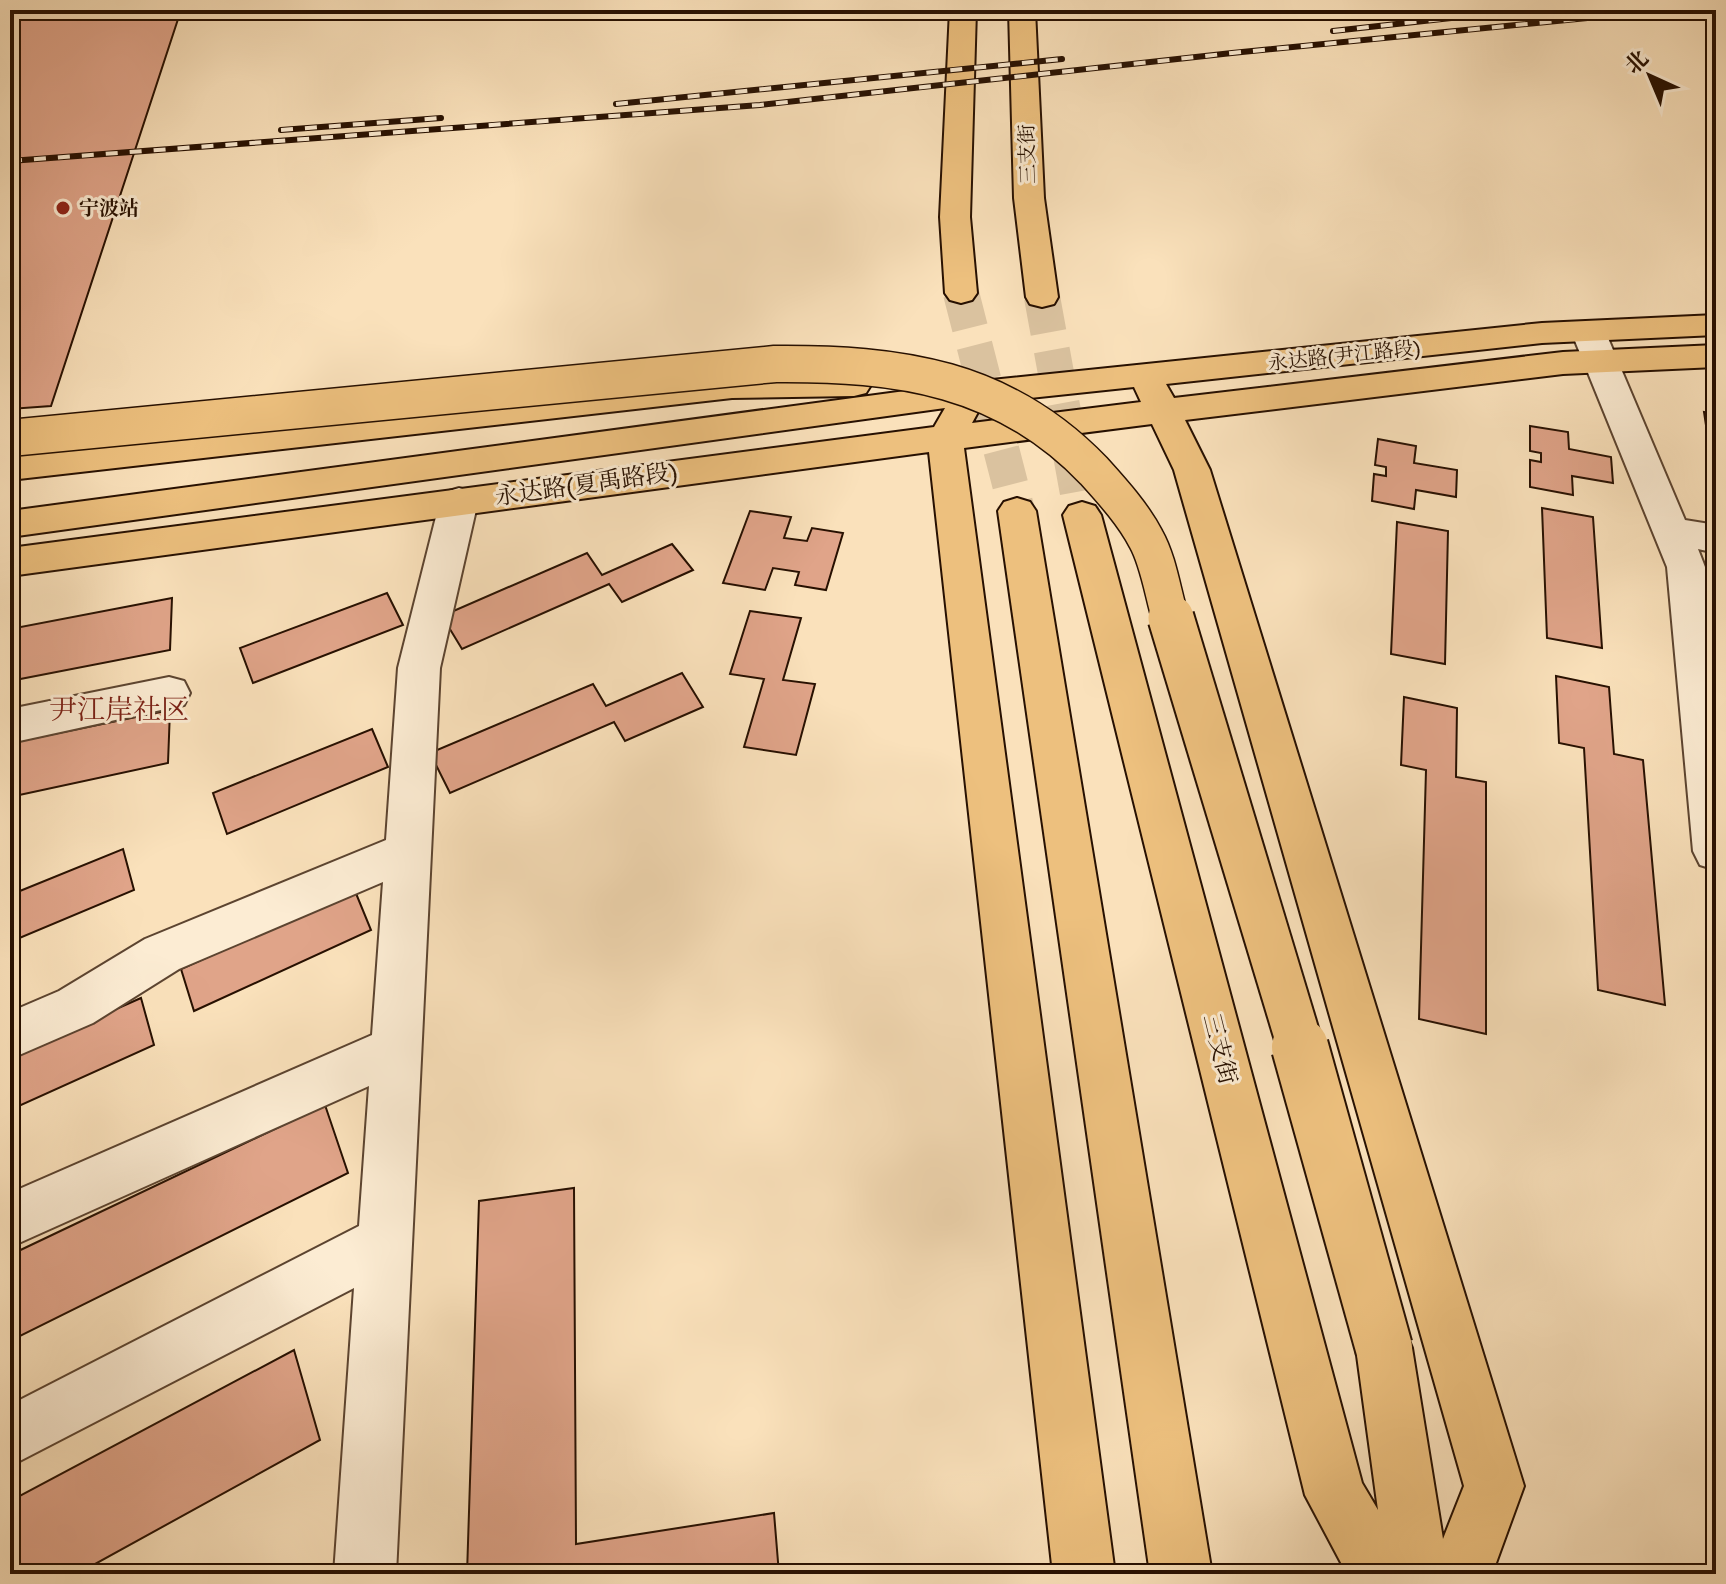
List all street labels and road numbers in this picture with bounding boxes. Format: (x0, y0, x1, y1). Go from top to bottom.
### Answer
street label: 三支街 (1015, 124, 1042, 184)
street label: 永达路(尹江路段) (1267, 336, 1422, 377)
street label: 永达路(夏禹路段) (493, 457, 679, 513)
street label: 三支街 (1196, 1011, 1242, 1088)

